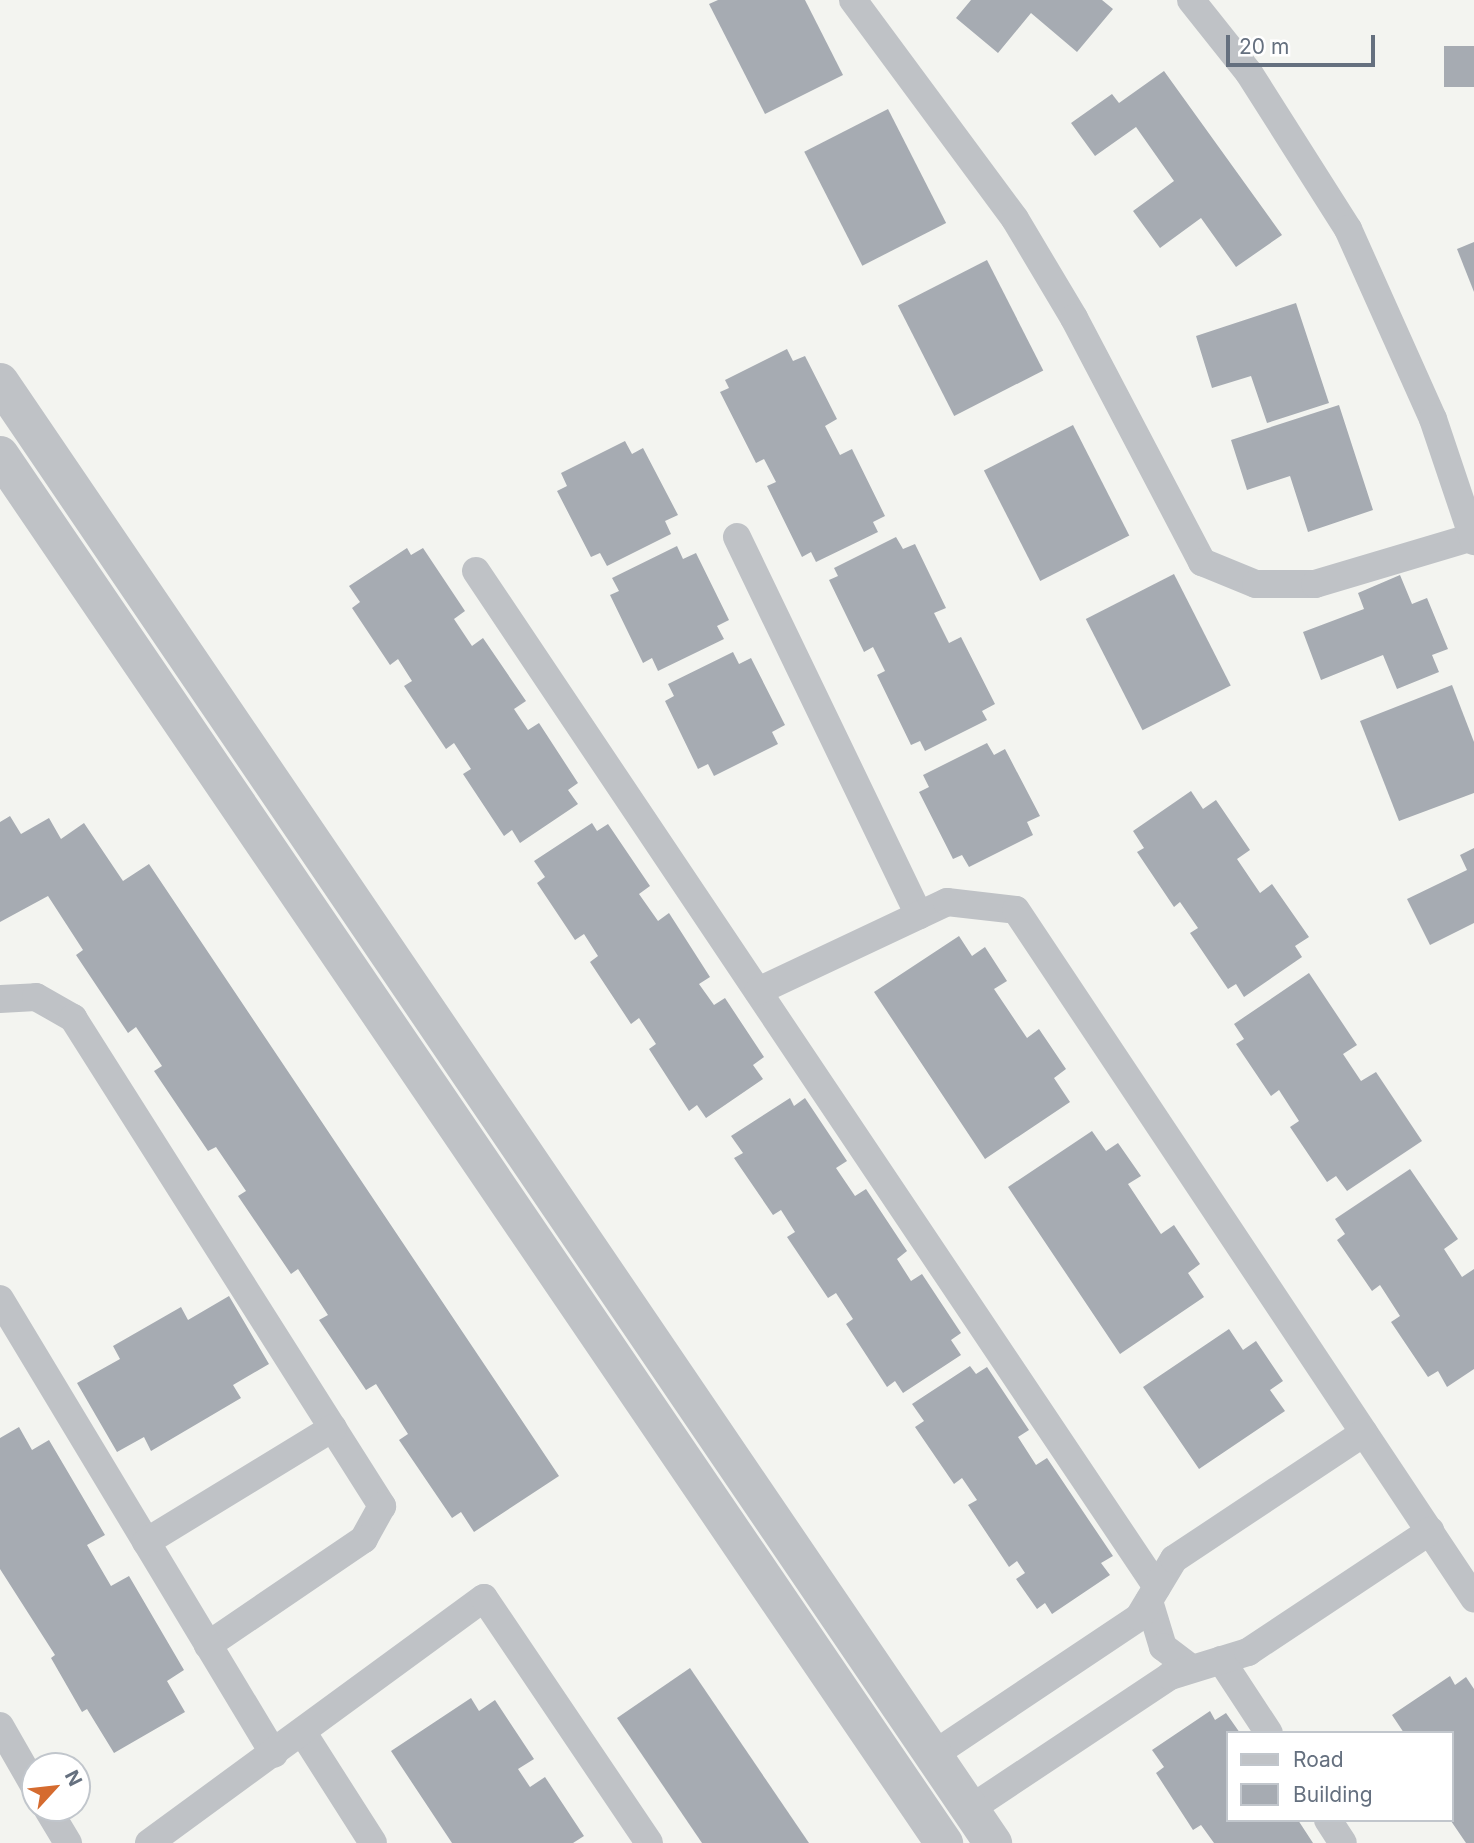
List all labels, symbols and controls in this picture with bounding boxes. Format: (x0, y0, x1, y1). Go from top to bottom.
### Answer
scale bar (1229, 21, 1378, 65)
text: 20 m (1239, 34, 1289, 59)
legend (1226, 1731, 1453, 1822)
text: Road (1293, 1747, 1344, 1772)
north arrow (21, 1752, 91, 1822)
text: N (60, 1766, 87, 1790)
text: Building (1293, 1782, 1373, 1807)

